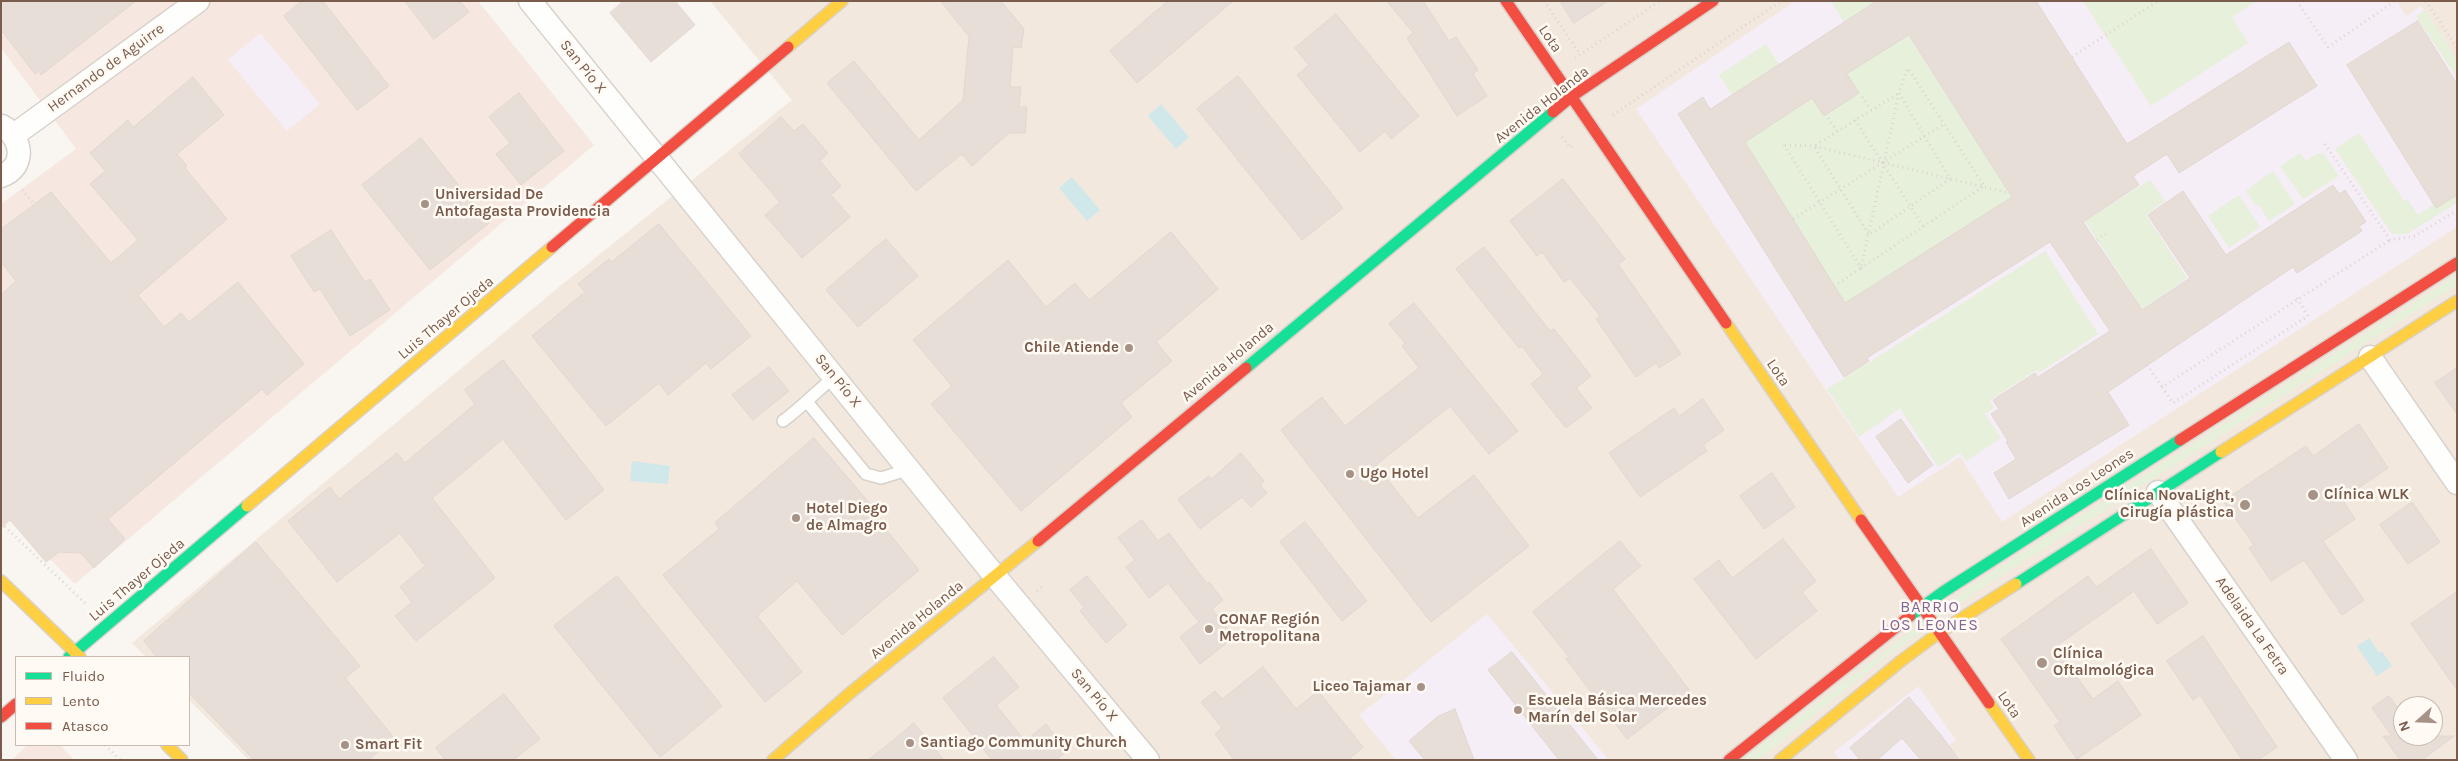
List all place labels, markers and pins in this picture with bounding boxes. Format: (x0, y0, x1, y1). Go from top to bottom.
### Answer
place label: Universidad De Antofagasta Providencia (435, 186, 610, 221)
marker: Universidad De Antofagasta Providencia (419, 198, 431, 210)
place label: Chile Atiende (1024, 339, 1119, 357)
marker: Chile Atiende (1123, 342, 1135, 354)
place label: Ugo Hotel (1360, 465, 1429, 483)
marker: Ugo Hotel (1344, 468, 1356, 480)
place label: Clínica WLK (2324, 486, 2409, 504)
place label: Clínica NovaLight, Cirugía plástica (2104, 487, 2234, 522)
marker: Clínica WLK (2306, 488, 2320, 502)
marker: Clínica NovaLight, Cirugía plástica (2238, 498, 2252, 512)
place label: Hotel Diego de Almagro (806, 500, 888, 535)
marker: Hotel Diego de Almagro (790, 512, 802, 524)
place label: CONAF Región Metropolitana (1219, 611, 1320, 646)
marker: CONAF Región Metropolitana (1203, 623, 1215, 635)
place label: Clínica Oftalmológica (2053, 645, 2154, 680)
marker: Clínica Oftalmológica (2035, 656, 2049, 670)
place label: Liceo Tajamar (1312, 678, 1411, 696)
marker: Liceo Tajamar (1415, 681, 1427, 693)
place label: Escuela Básica Mercedes Marín del Solar (1528, 692, 1707, 727)
marker: Escuela Básica Mercedes Marín del Solar (1512, 704, 1524, 716)
place label: Santiago Community Church (920, 734, 1127, 752)
place label: Smart Fit (355, 736, 422, 754)
marker: Santiago Community Church (904, 737, 916, 749)
marker: Smart Fit (339, 739, 351, 751)

